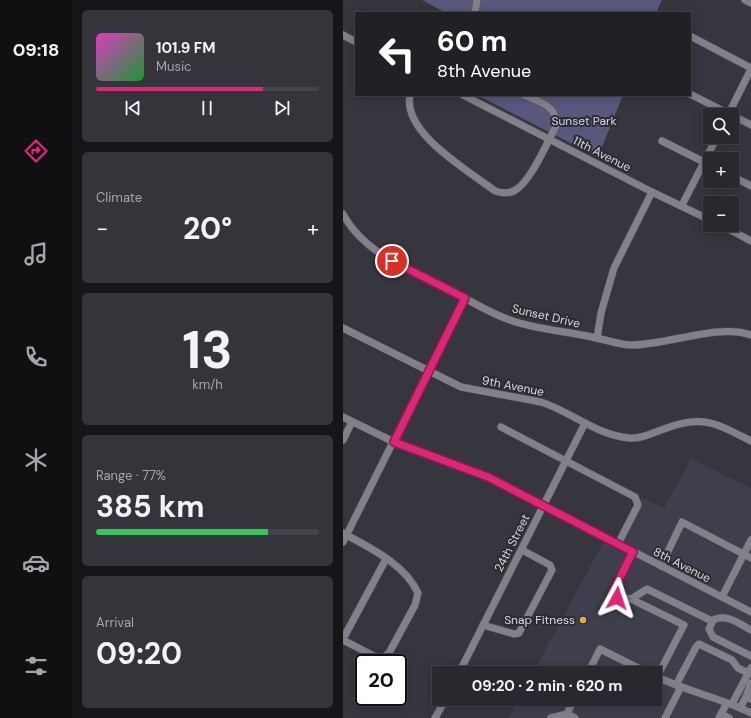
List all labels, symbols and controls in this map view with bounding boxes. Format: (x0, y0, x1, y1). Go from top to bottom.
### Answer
text: 60 m (437, 23, 507, 60)
icon: left (371, 28, 423, 80)
text: 09:18 (13, 38, 59, 62)
text: 101.9 FM (156, 38, 216, 58)
text: Music (156, 58, 191, 75)
text: 8th Avenue (437, 59, 531, 83)
icon: previous (122, 97, 144, 119)
icon: pause (196, 97, 218, 119)
icon: next (271, 97, 293, 119)
map controls (703, 108, 739, 232)
button: search (703, 108, 739, 144)
park label: Sunset Park (552, 113, 616, 129)
street label: 11th Avenue (570, 133, 634, 176)
icon: directions (22, 137, 50, 165)
button: + (703, 152, 739, 188)
text: Climate (96, 189, 142, 206)
button: − (703, 196, 739, 232)
text: 20° (183, 209, 232, 248)
text: − (96, 214, 108, 243)
text: + (307, 214, 319, 243)
icon: music (22, 240, 50, 268)
pin (375, 244, 409, 278)
icon: arrive (381, 250, 403, 272)
street label: Sunset Drive (510, 300, 582, 332)
text: 13 (182, 316, 233, 384)
icon: phone (22, 343, 50, 371)
street label: 9th Avenue (480, 372, 546, 400)
text: km/h (192, 376, 223, 393)
icon: climate (22, 446, 50, 474)
text: Range · 77% (96, 467, 166, 484)
text: 385 km (96, 487, 204, 526)
street label: 24th Street (491, 511, 534, 575)
street label: 8th Avenue (650, 544, 714, 586)
icon: car (22, 549, 50, 577)
position arrow (596, 577, 638, 619)
place label: Snap Fitness (504, 612, 575, 628)
text: Arrival (96, 614, 134, 631)
marker: Snap Fitness (578, 615, 588, 625)
text: 09:20 (96, 634, 182, 673)
icon: filters (22, 652, 50, 680)
speed limit sign: 20 (355, 654, 407, 706)
text: 09:20 · 2 min · 620 m (472, 676, 622, 696)

